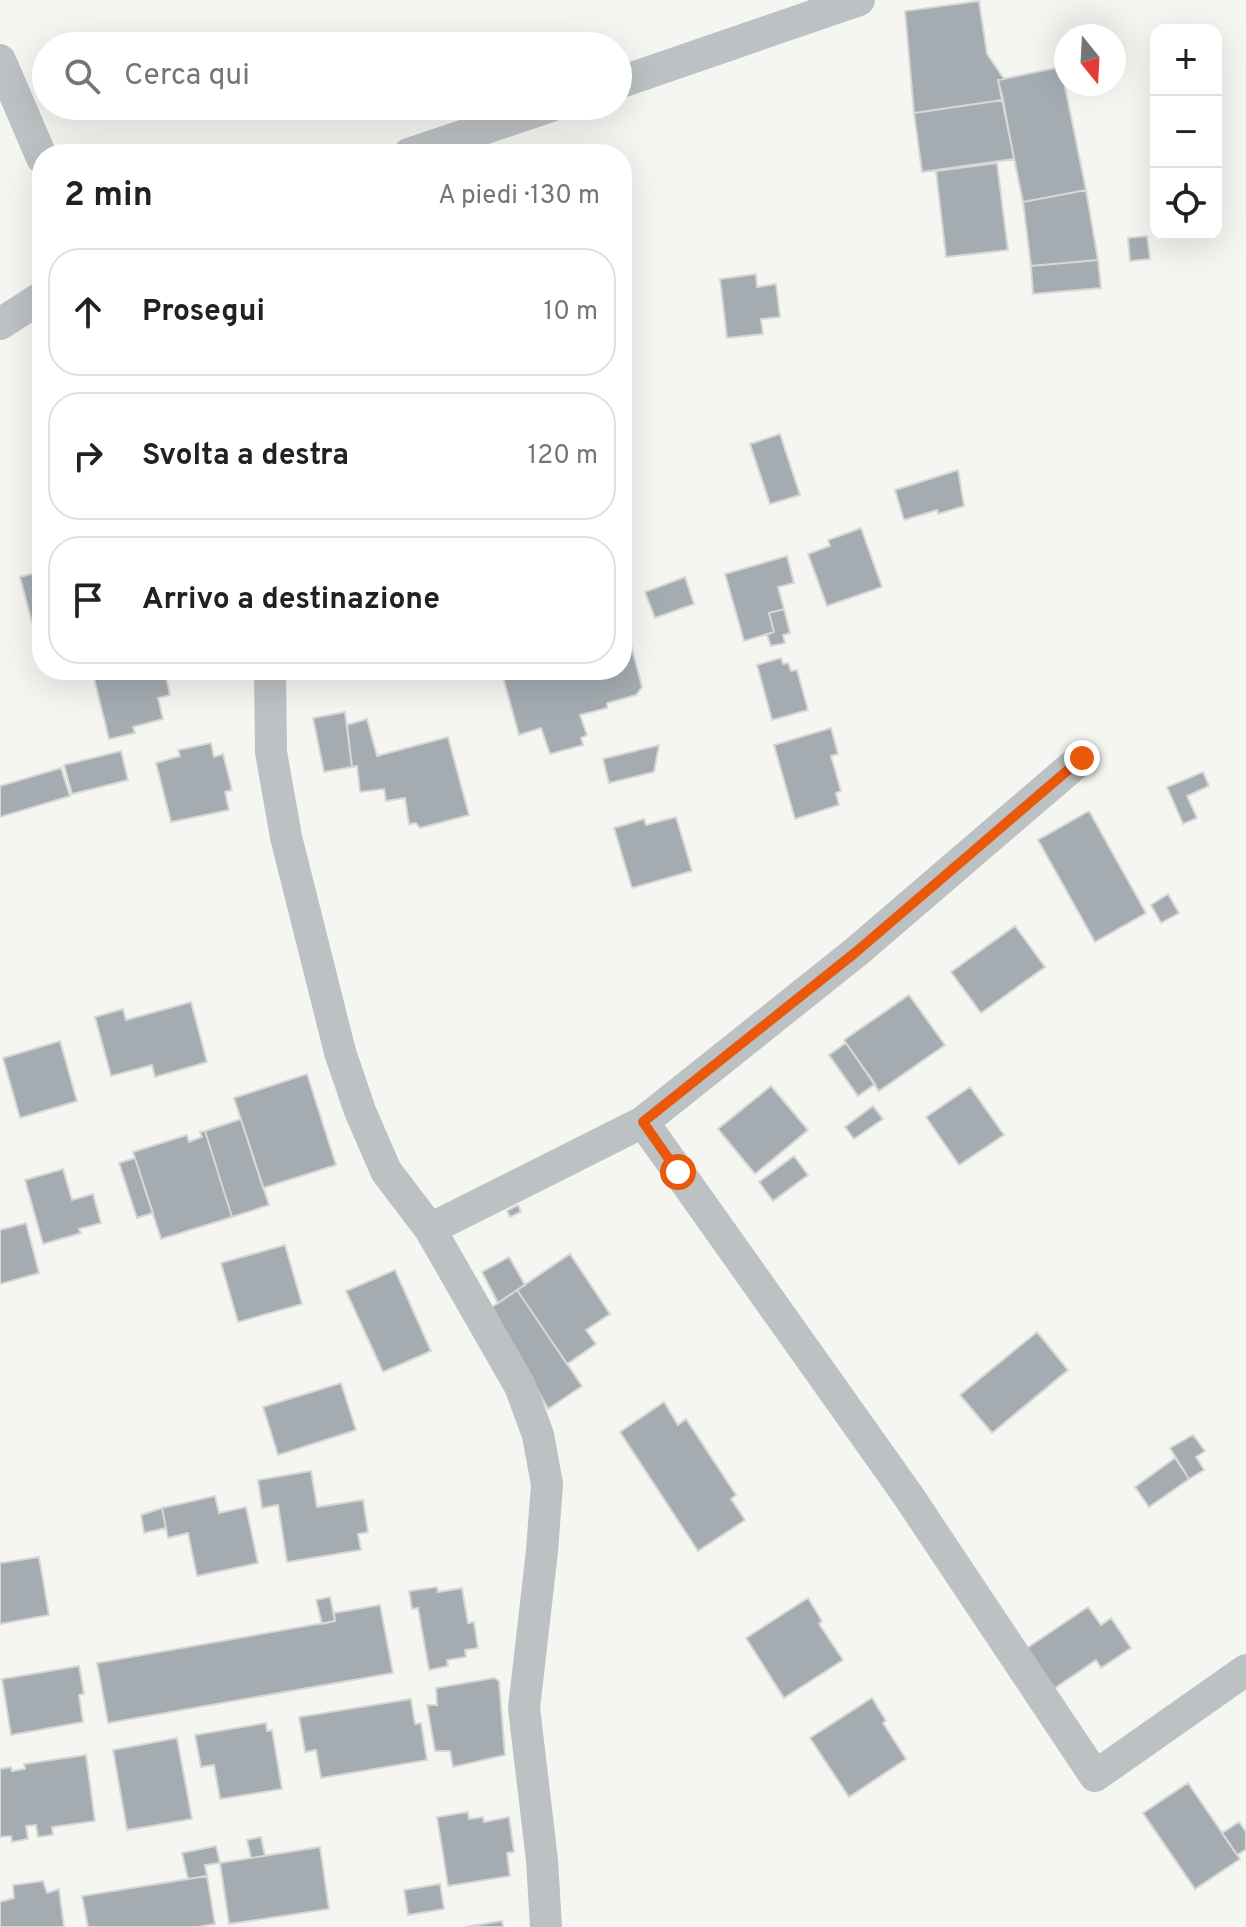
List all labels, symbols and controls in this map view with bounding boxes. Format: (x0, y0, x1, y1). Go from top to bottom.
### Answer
north arrow (1054, 24, 1126, 96)
map controls (1150, 24, 1222, 240)
button: + (1150, 24, 1222, 96)
search box (32, 32, 632, 120)
icon: search (60, 54, 104, 98)
text: Cerca qui (124, 58, 250, 95)
button: − (1150, 96, 1222, 168)
button: locate (1150, 168, 1222, 240)
text: 2 min (64, 175, 153, 218)
text: A piedi · 130 m (438, 180, 600, 213)
icon: ahead (66, 290, 110, 334)
text: Prosegui (142, 294, 265, 331)
text: 10 m (543, 296, 598, 329)
icon: right (66, 434, 110, 478)
text: Svolta a destra (142, 438, 349, 475)
text: 120 m (528, 440, 598, 473)
icon: arrive (66, 578, 110, 622)
text: Arrivo a destinazione (142, 582, 440, 619)
route end (1064, 740, 1100, 776)
route start (660, 1154, 696, 1190)

